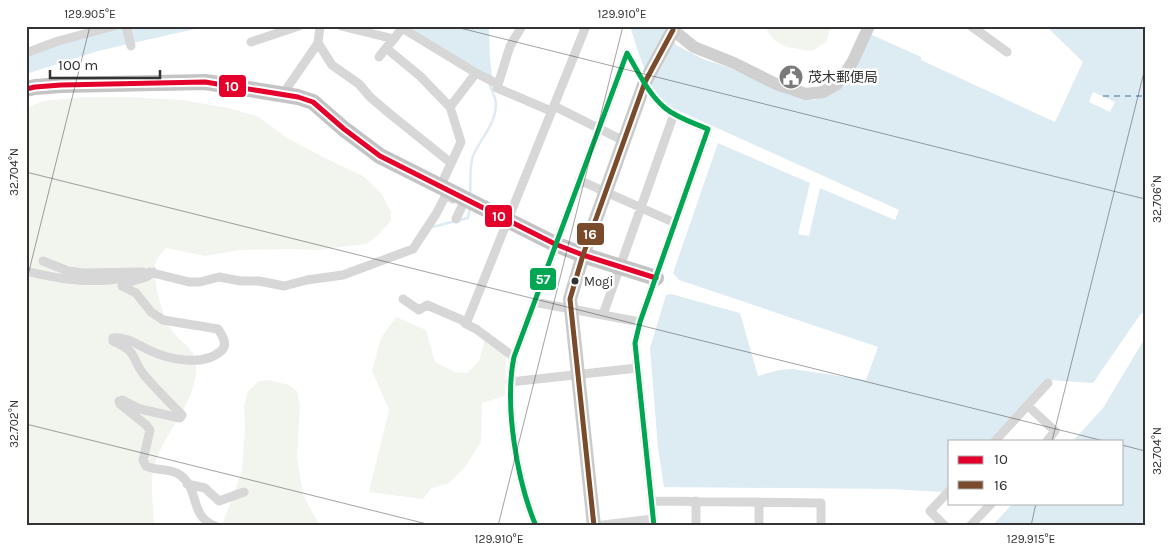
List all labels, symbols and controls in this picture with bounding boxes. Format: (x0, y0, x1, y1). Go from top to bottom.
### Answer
text: 129.905°E (64, 7, 116, 21)
text: 129.910°E (598, 7, 646, 21)
scale bar (50, 48, 160, 80)
text: 100 m (58, 56, 98, 74)
public building icon: 茂木郵便局 (778, 64, 804, 90)
place label: 茂木郵便局 (808, 69, 878, 86)
line badge: 10 (218, 74, 247, 98)
text: 10 (225, 78, 239, 95)
text: 32.704°N (7, 148, 21, 196)
text: 32.706°N (1150, 175, 1164, 223)
line badge: 10 (484, 204, 513, 228)
text: 10 (492, 208, 506, 225)
line badge: 16 (576, 222, 605, 246)
text: 16 (583, 226, 597, 243)
line badge: 57 (529, 267, 557, 291)
text: 57 (535, 271, 551, 288)
place label: Mogi (584, 274, 613, 289)
marker: Mogi (570, 276, 580, 286)
text: 32.702°N (7, 400, 21, 448)
text: 32.704°N (1150, 427, 1164, 475)
legend (948, 440, 1124, 504)
text: 10 (994, 450, 1008, 468)
text: 16 (994, 476, 1008, 494)
text: 129.910°E (475, 532, 523, 546)
text: 129.915°E (1007, 532, 1055, 546)

